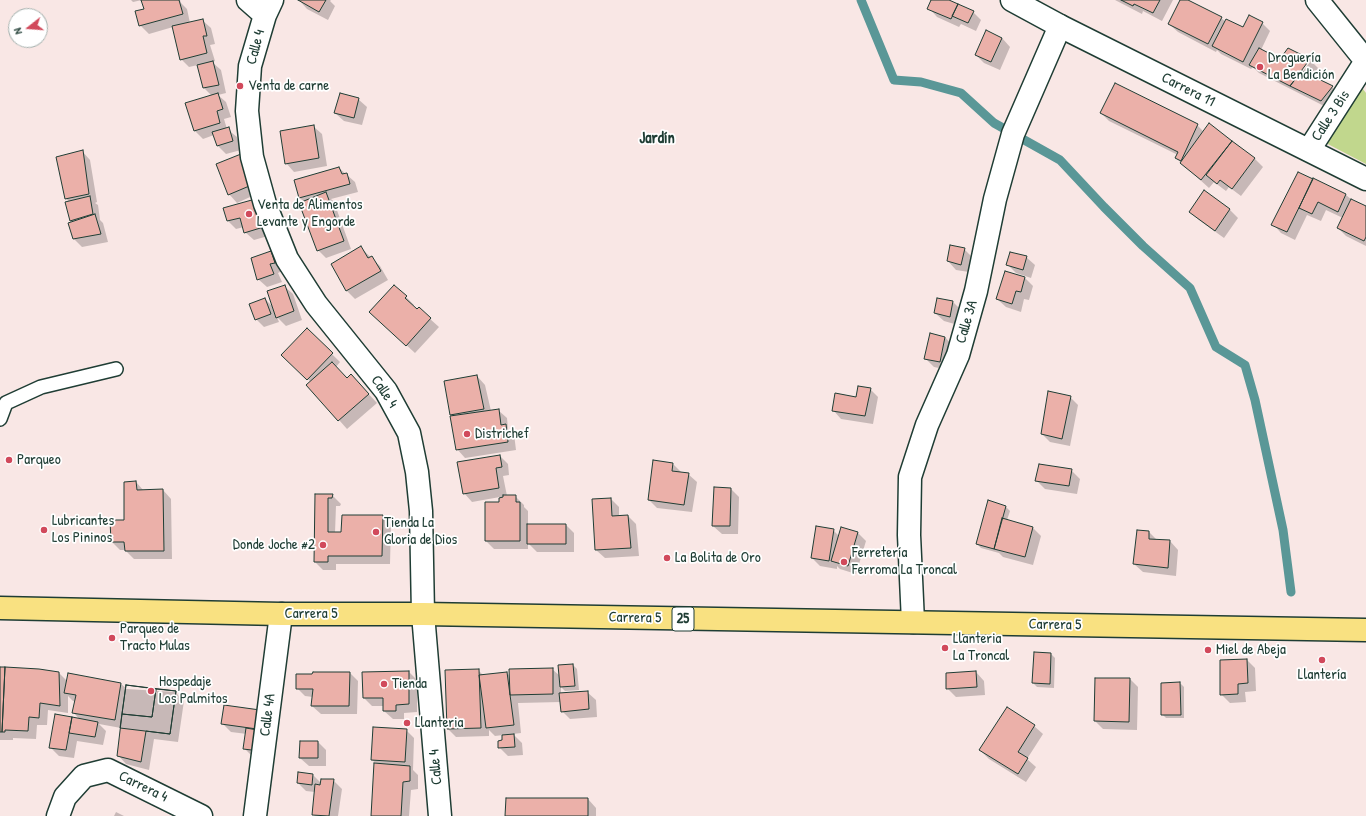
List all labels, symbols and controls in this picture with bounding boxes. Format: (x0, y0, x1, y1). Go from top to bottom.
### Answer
north arrow (8, 8, 48, 48)
text: N (10, 26, 25, 36)
street label: Calle 4 (243, 27, 269, 67)
place label: Droguería La Bendición (1268, 49, 1334, 84)
marker: Droguería La Bendición (1255, 62, 1265, 72)
street label: Carrera 11 (1158, 69, 1218, 111)
place label: Venta de carne (248, 77, 329, 95)
marker: Venta de carne (235, 81, 245, 91)
street label: Calle 3 Bis (1308, 87, 1354, 145)
district label: Jardín (639, 129, 675, 149)
place label: Venta de Alimentos Levante y Engorde (257, 196, 363, 231)
marker: Venta de Alimentos Levante y Engorde (244, 209, 254, 219)
street label: Calle 3A (952, 298, 982, 346)
street label: Calle 4 (367, 372, 401, 412)
place label: Districhef (475, 425, 529, 443)
marker: Districhef (462, 429, 472, 439)
place label: Parqueo (17, 451, 61, 469)
marker: Parqueo (4, 455, 14, 465)
place label: Lubricantes Los Pininos (52, 512, 114, 547)
place label: Tienda La Gloria de Dios (384, 514, 457, 549)
marker: Lubricantes Los Pininos (39, 525, 49, 535)
marker: Tienda La Gloria de Dios (371, 527, 381, 537)
place label: Donde Joche #2 (233, 536, 315, 554)
marker: Donde Joche #2 (318, 540, 328, 550)
place label: Ferretería Ferroma La Troncal (852, 544, 957, 579)
place label: La Bolita de Oro (675, 549, 761, 567)
marker: La Bolita de Oro (662, 553, 672, 563)
marker: Ferretería Ferroma La Troncal (839, 557, 849, 567)
street label: Carrera 5 (284, 605, 338, 623)
road number: 25 (672, 607, 694, 631)
street label: Carrera 5 (608, 609, 662, 627)
street label: Carrera 5 (1028, 616, 1082, 634)
place label: Parqueo de Tracto Mulas (120, 620, 190, 655)
place label: Llanteria La Troncal (953, 630, 1009, 665)
marker: Parqueo de Tracto Mulas (107, 633, 117, 643)
place label: Miel de Abeja (1216, 641, 1286, 659)
marker: Llanteria La Troncal (940, 643, 950, 653)
marker: Miel de Abeja (1203, 645, 1213, 655)
marker: Llantería (1317, 655, 1327, 665)
place label: Llantería (1298, 666, 1346, 684)
place label: Hospedaje Los Palmitos (159, 673, 227, 708)
place label: Tienda (392, 675, 427, 693)
marker: Tienda (379, 679, 389, 689)
marker: Hospedaje Los Palmitos (146, 686, 156, 696)
street label: Calle 4A (256, 693, 280, 737)
place label: Llanteria (415, 714, 463, 732)
marker: Llanteria (402, 718, 412, 728)
street label: Calle 4 (425, 748, 447, 786)
street label: Carrera 4 (116, 767, 170, 807)

